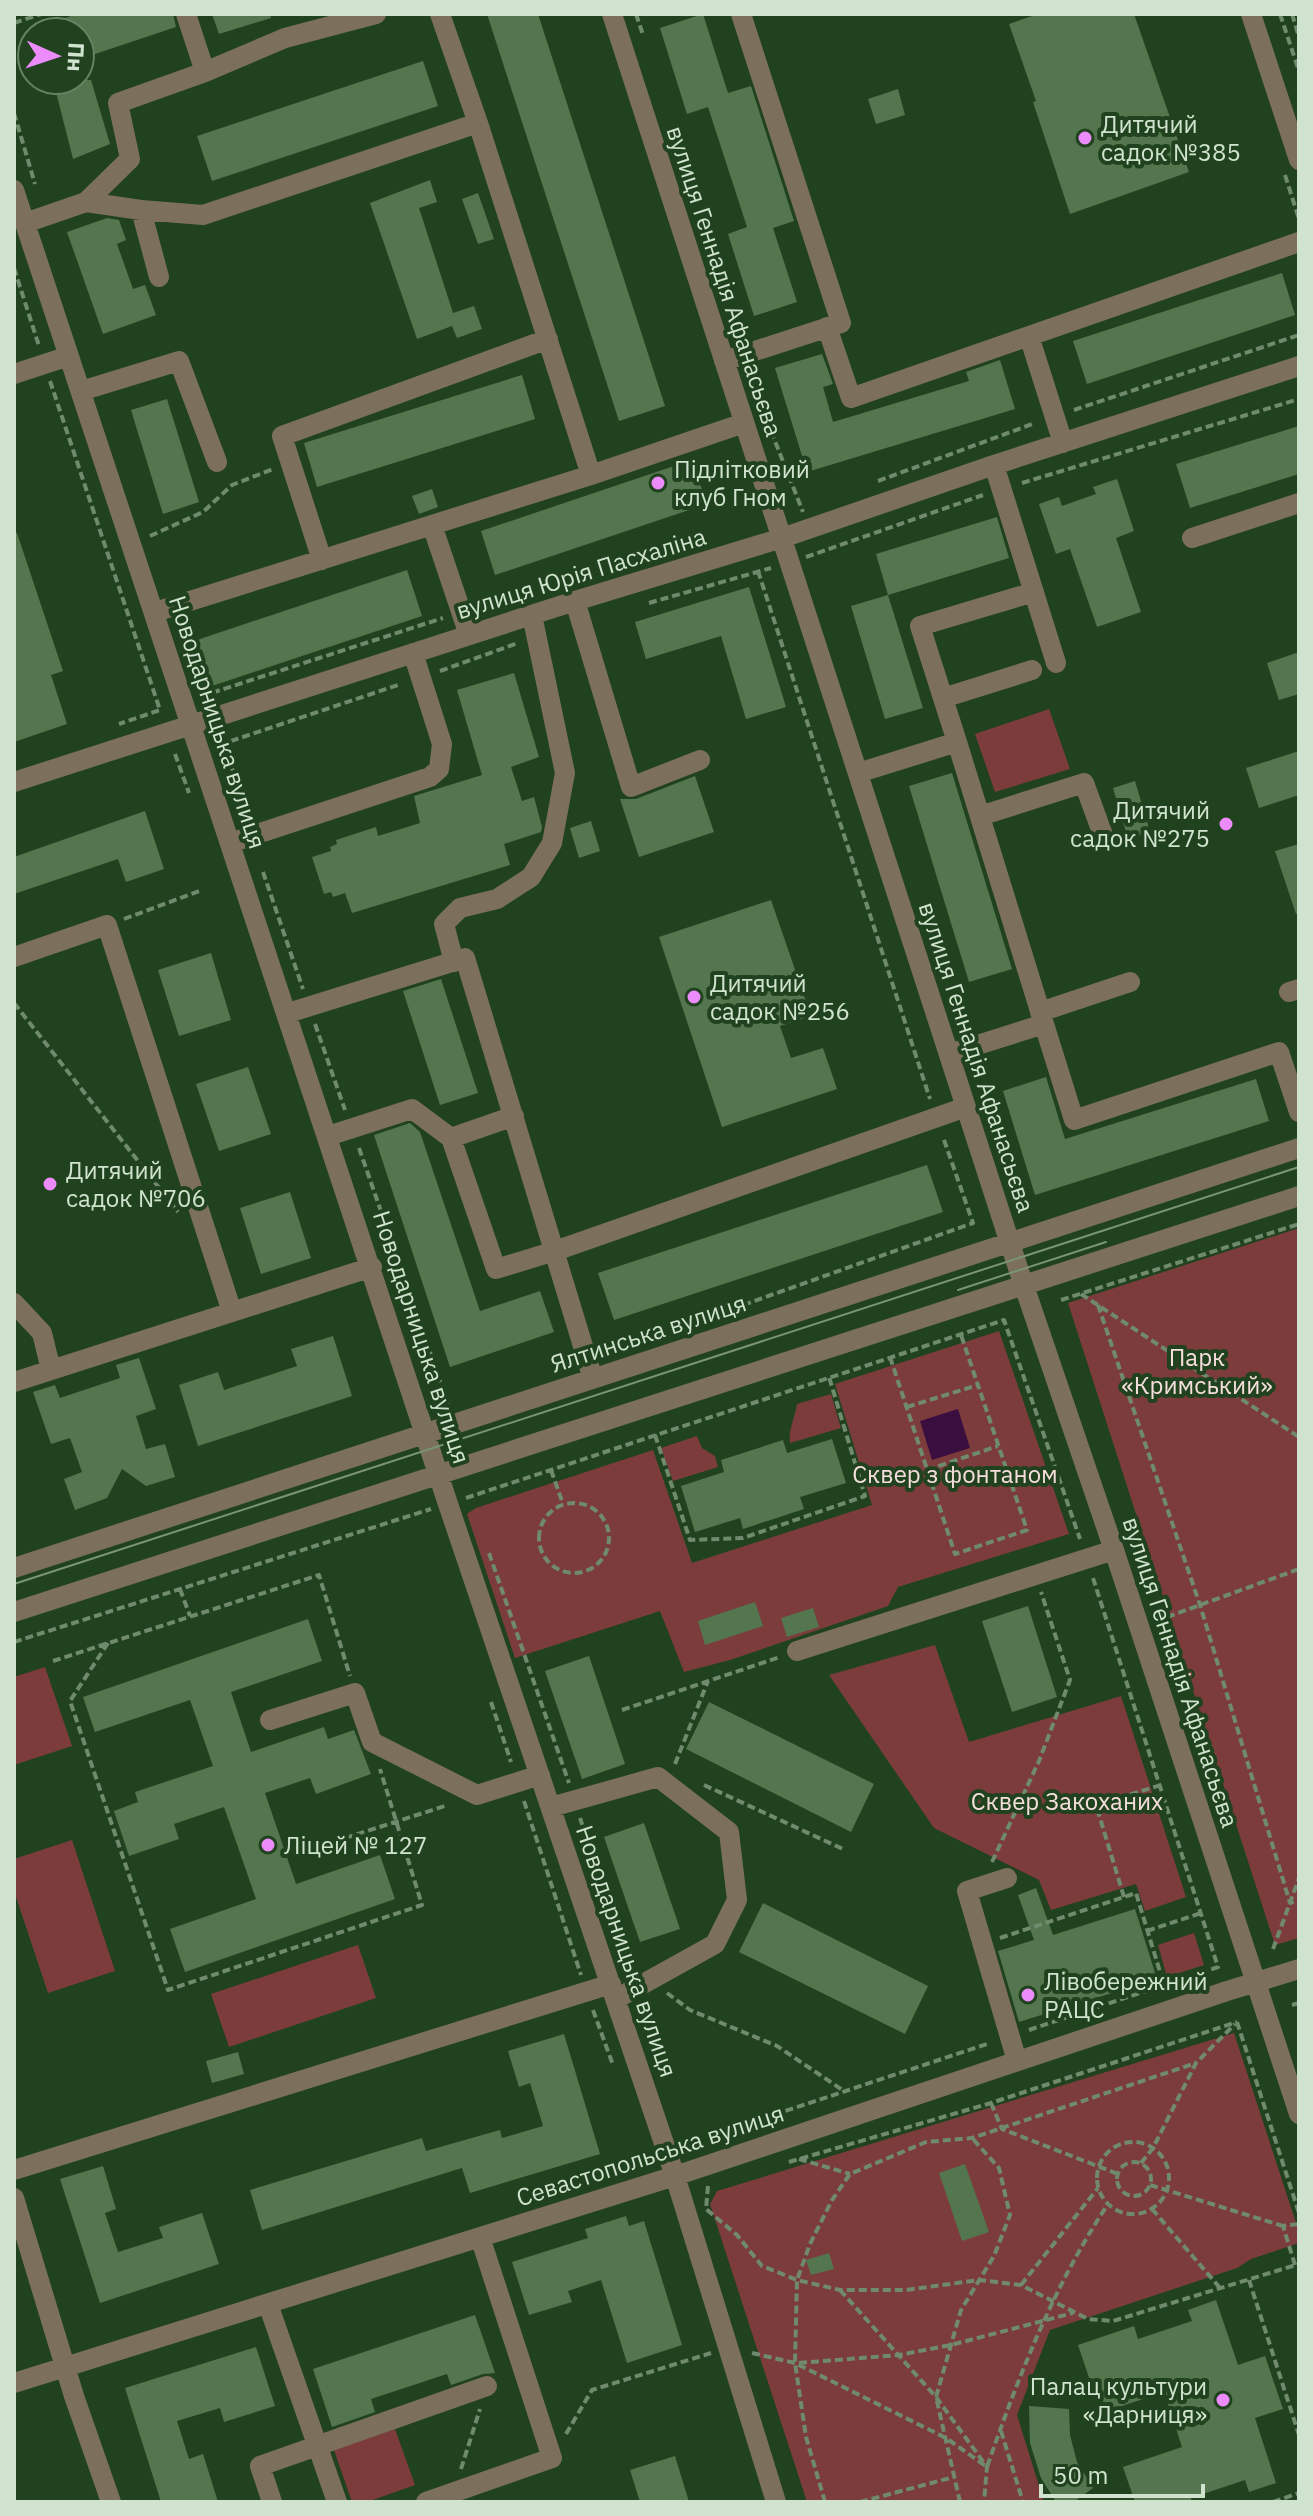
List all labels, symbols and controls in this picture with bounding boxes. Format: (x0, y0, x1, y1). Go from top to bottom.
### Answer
north arrow (16, 16, 96, 96)
text: Пн (61, 42, 92, 72)
place label: Дитячий садок №385 (1101, 108, 1241, 168)
street label: вулиця Геннадія Афанасьєва (660, 122, 790, 440)
marker: Дитячий садок №385 (1076, 129, 1094, 147)
place label: Підлітковий клуб Гном (674, 453, 810, 513)
marker: Підлітковий клуб Гном (649, 474, 667, 492)
street label: вулиця Юрія Пасхаліна (452, 520, 710, 626)
street label: Новодарницька вулиця (162, 591, 274, 853)
place label: Дитячий садок №275 (1070, 794, 1210, 854)
marker: Дитячий садок №275 (1217, 815, 1235, 833)
street label: вулиця Геннадія Афанасьєва (912, 898, 1042, 1216)
place label: Дитячий садок №256 (710, 967, 850, 1027)
marker: Дитячий садок №256 (685, 988, 703, 1006)
place label: Дитячий садок №706 (66, 1154, 206, 1214)
marker: Дитячий садок №706 (41, 1175, 59, 1193)
street label: Новодарницька вулиця (366, 1206, 478, 1468)
street label: Ялтинська вулиця (546, 1286, 750, 1380)
park label: Парк «Кримський» (1121, 1341, 1273, 1401)
park label: Сквер з фонтаном (852, 1458, 1058, 1490)
street label: вулиця Геннадія Афанасьєва (1116, 1513, 1246, 1831)
park label: Сквер Закоханих (971, 1785, 1163, 1817)
street label: Новодарницька вулиця (569, 1821, 685, 2081)
place label: Ліцей № 127 (284, 1829, 427, 1861)
marker: Ліцей № 127 (259, 1836, 277, 1854)
place label: Лівобережний РАЦС (1044, 1965, 1208, 2025)
marker: Лівобережний РАЦС (1019, 1986, 1037, 2004)
street label: Севастопольська вулиця (512, 2097, 788, 2213)
place label: Палац культури «Дарниця» (1030, 2370, 1207, 2430)
marker: Палац культури «Дарниця» (1214, 2391, 1232, 2409)
scale bar (1041, 2448, 1203, 2498)
text: 50 m (1053, 2459, 1108, 2491)

